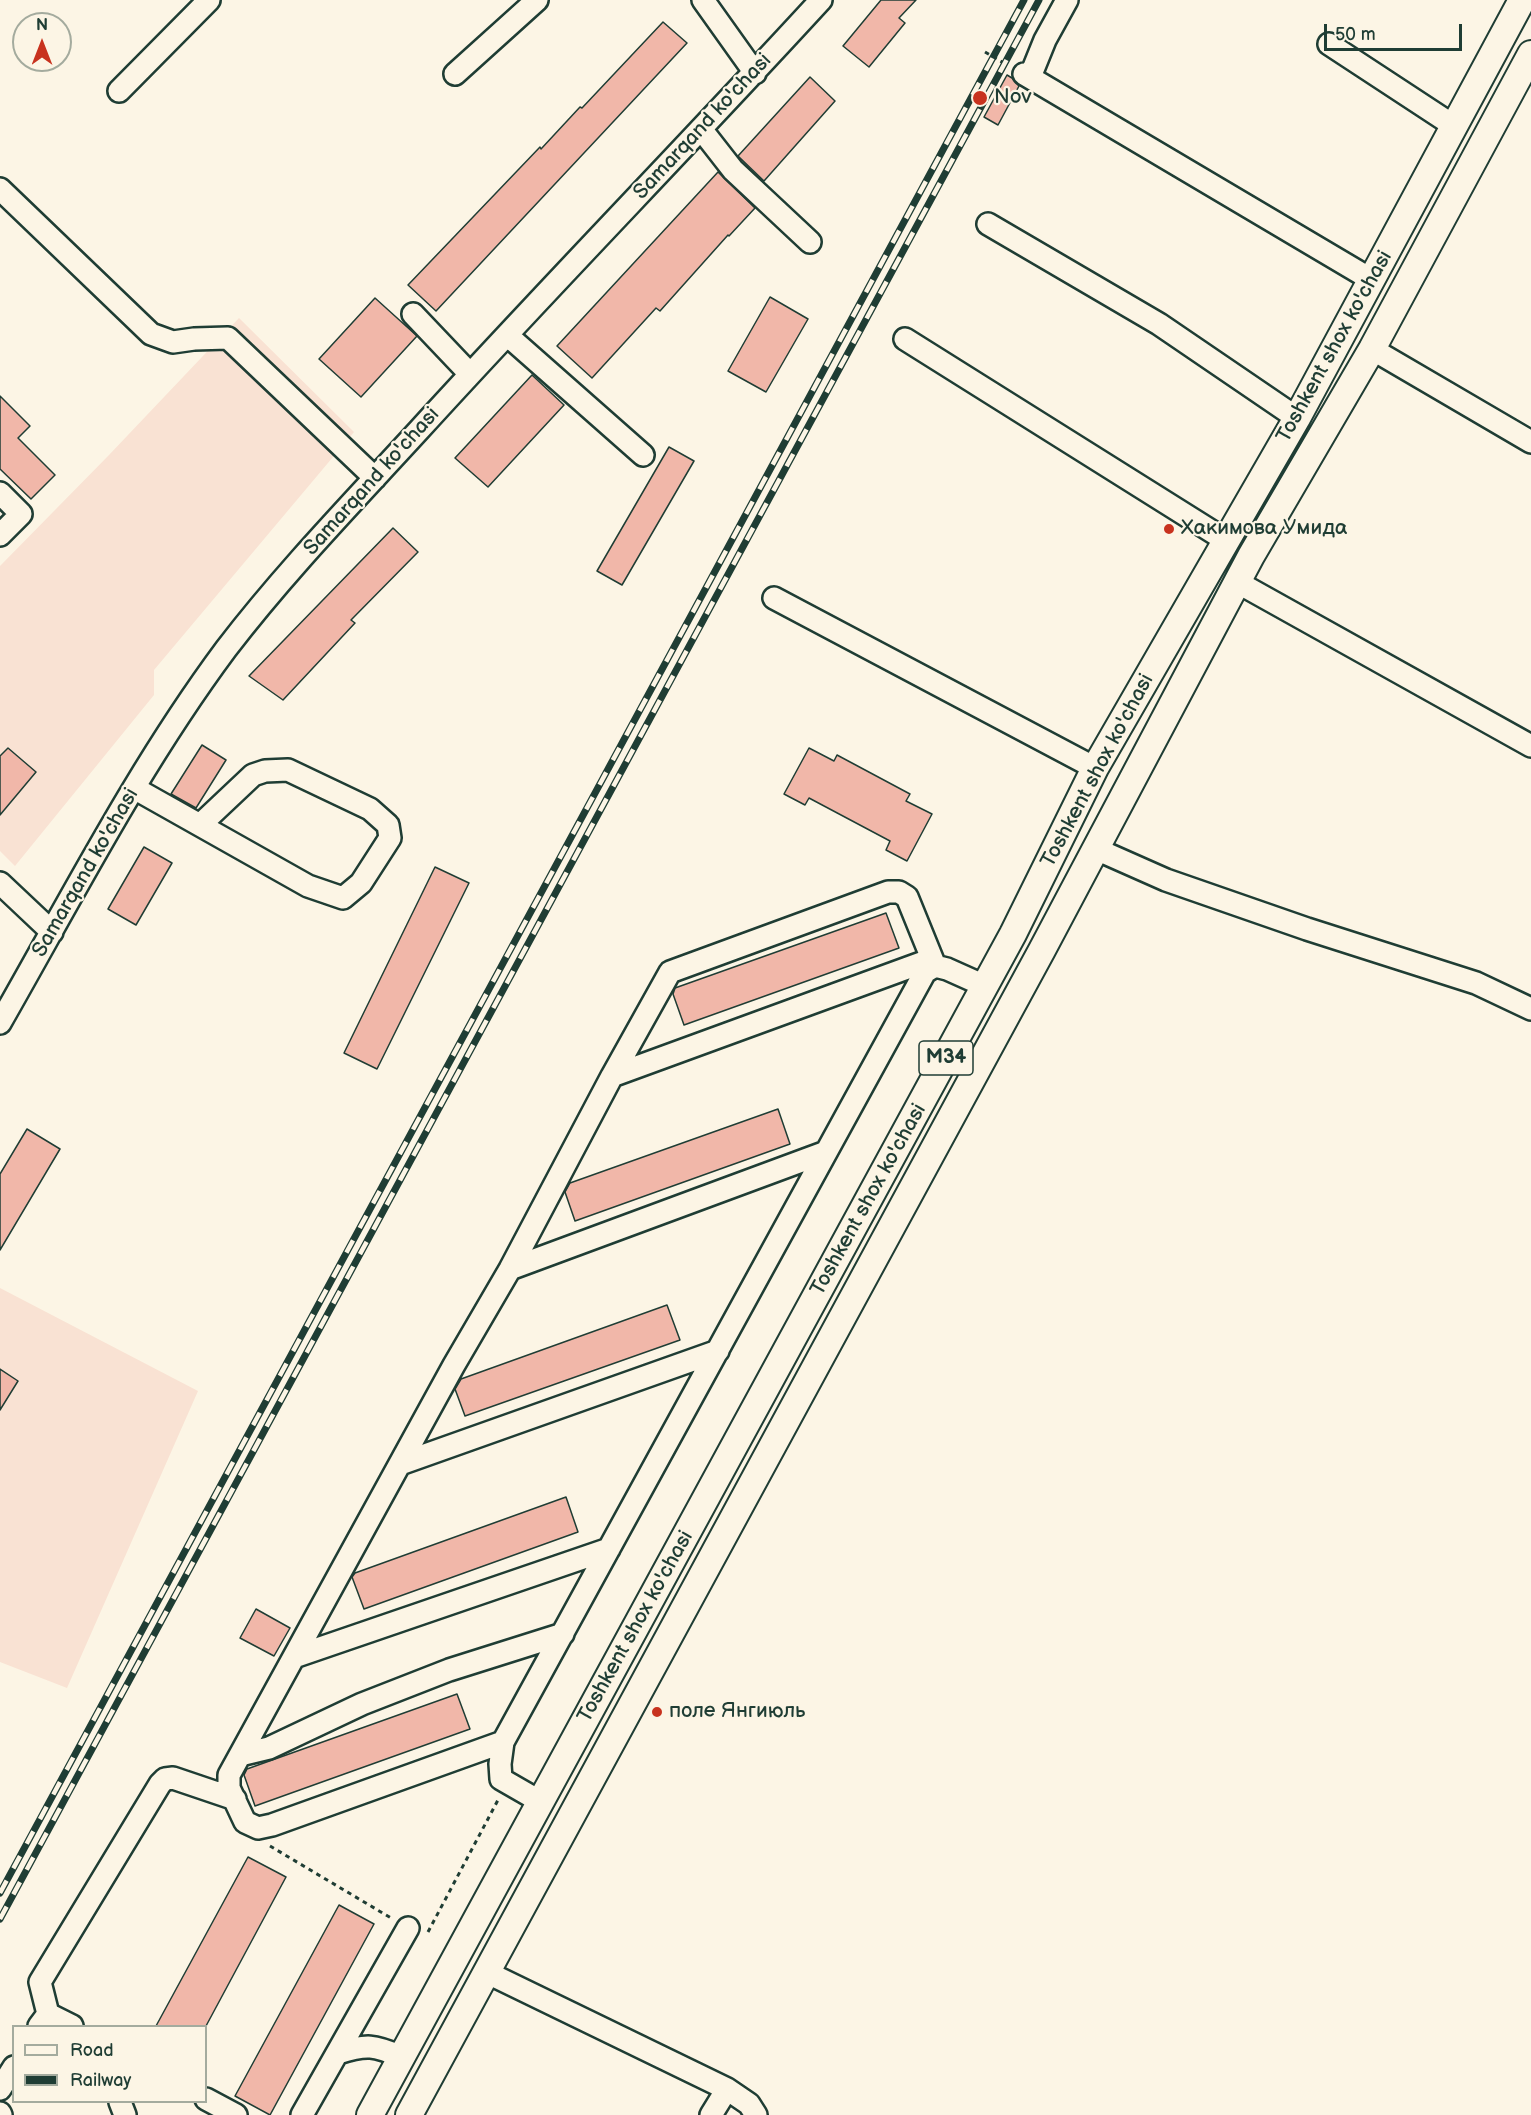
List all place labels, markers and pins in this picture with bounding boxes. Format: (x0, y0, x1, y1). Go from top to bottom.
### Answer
place label: Nov (994, 85, 1032, 111)
marker: Nov (971, 89, 989, 107)
place label: Хакимова Умида (1181, 516, 1347, 542)
marker: Хакимова Умида (1162, 522, 1176, 536)
place label: поле Янгиюль (669, 1699, 805, 1725)
marker: поле Янгиюль (650, 1705, 664, 1719)

